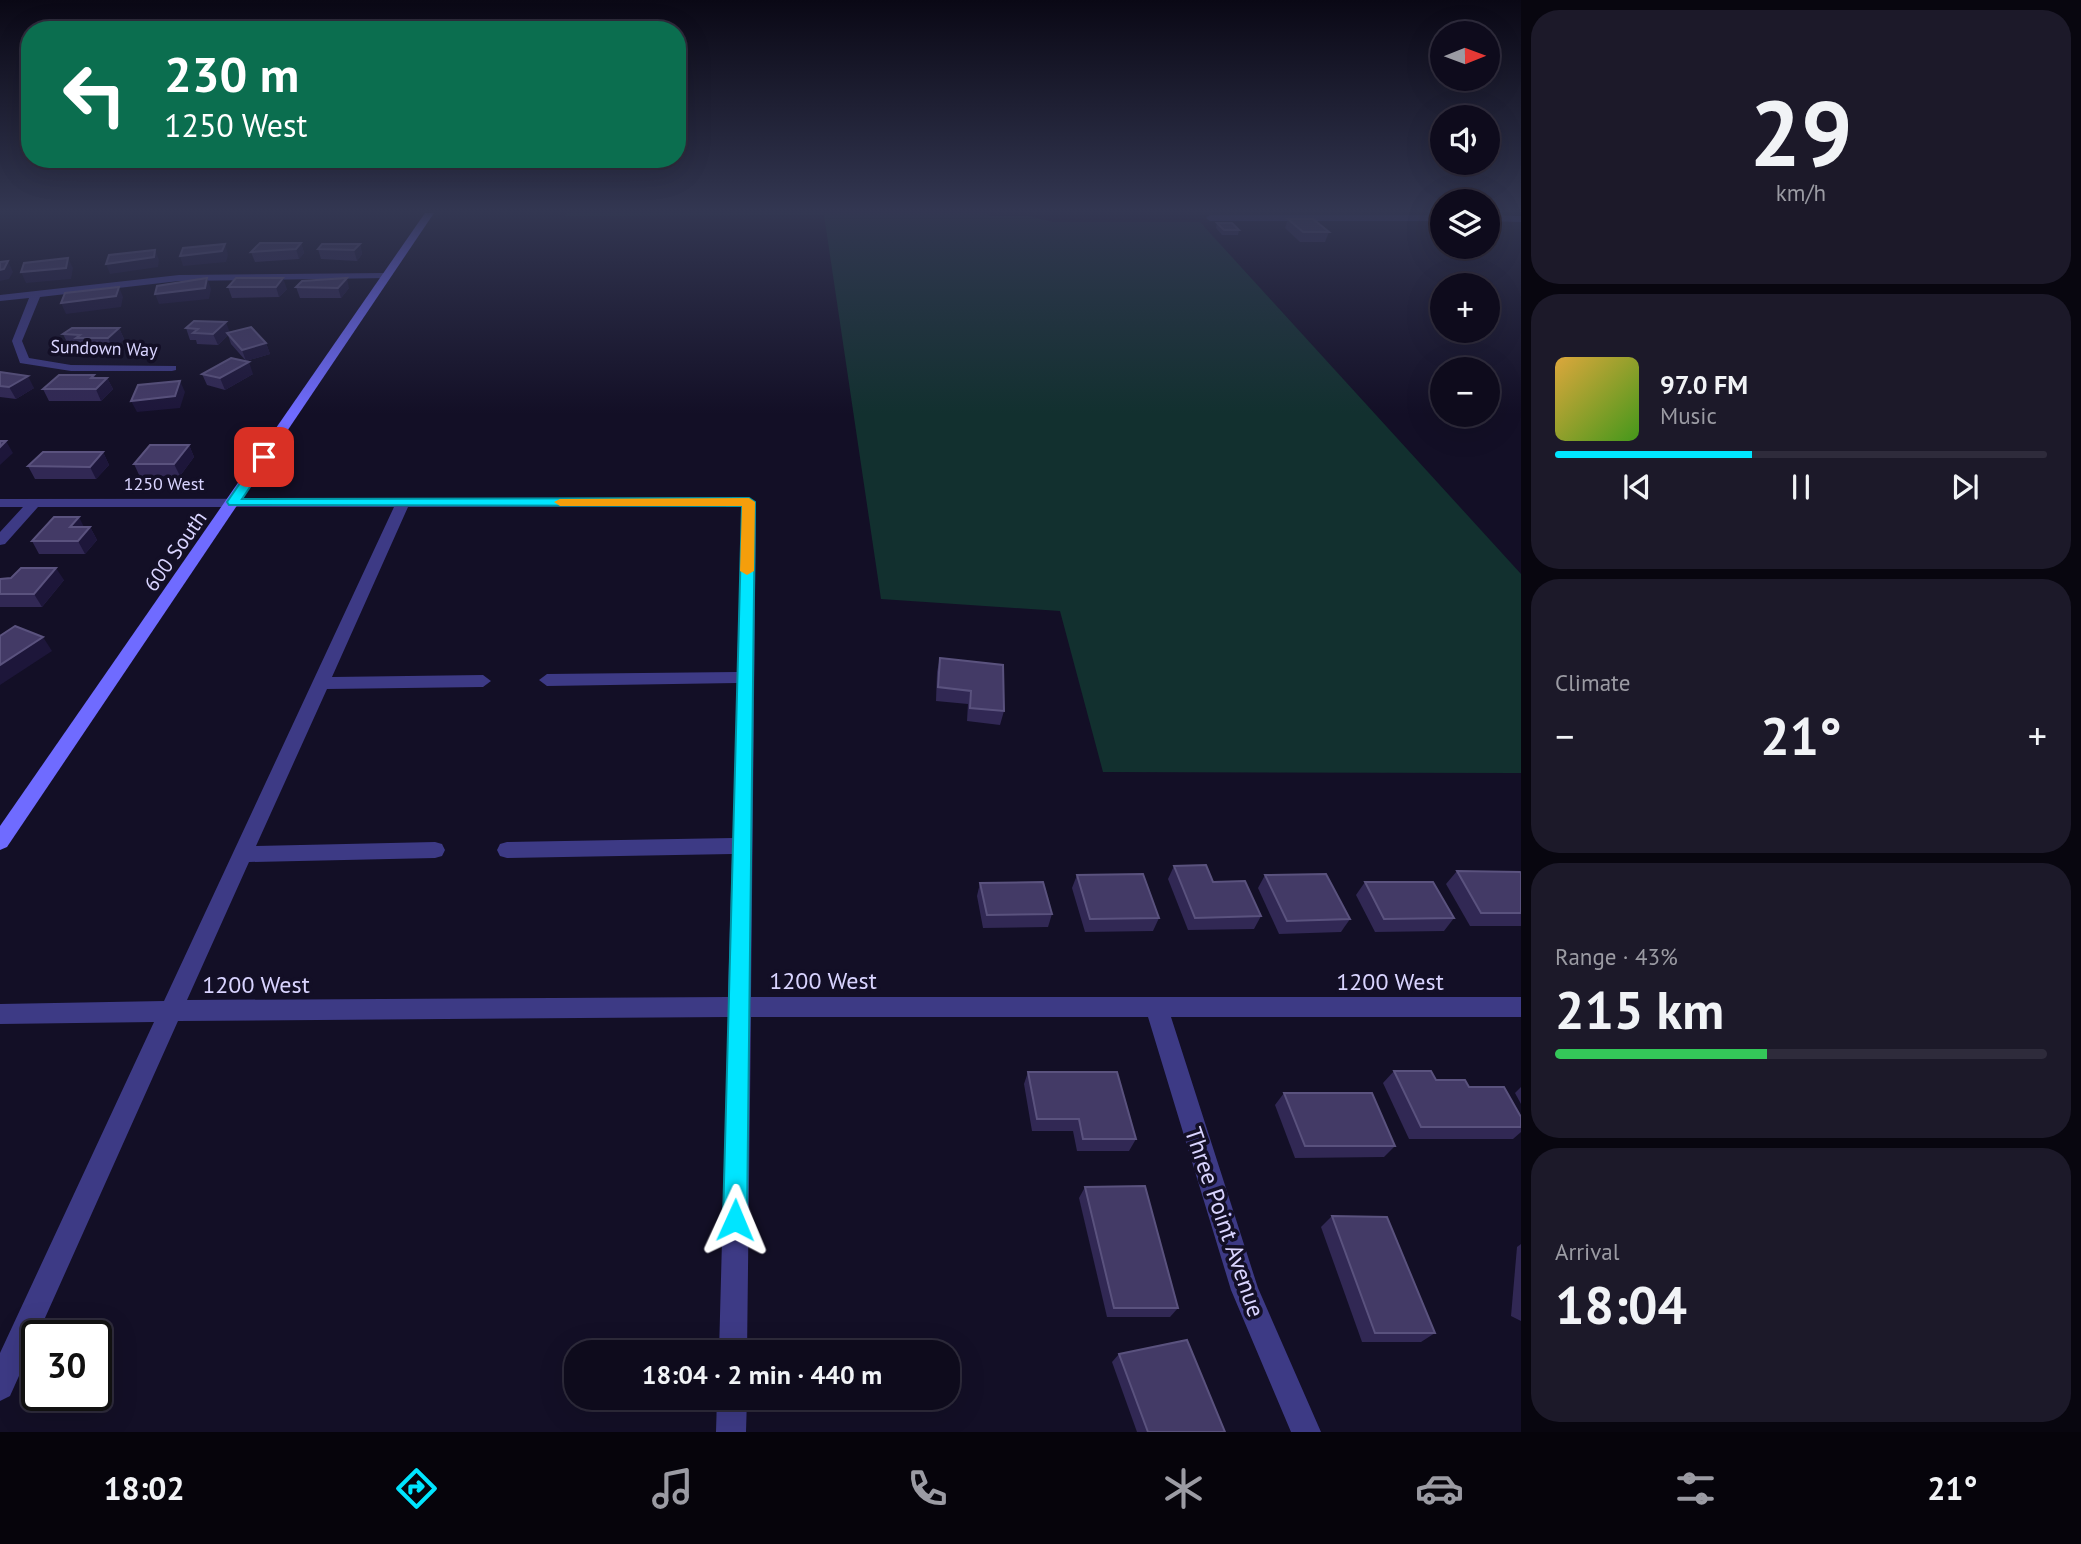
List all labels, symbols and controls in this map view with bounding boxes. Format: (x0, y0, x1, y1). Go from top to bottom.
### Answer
north arrow (1430, 21, 1500, 91)
map controls (1430, 21, 1500, 427)
text: 230 m (164, 42, 299, 106)
icon: left (49, 49, 140, 140)
text: 29 (1749, 73, 1853, 191)
text: 1250 West (164, 104, 307, 146)
button: sound (1430, 105, 1500, 175)
text: km/h (1776, 178, 1826, 207)
button: layers (1430, 189, 1500, 259)
button: + (1430, 273, 1500, 343)
street label: Sundown Way (50, 335, 159, 361)
button: − (1430, 357, 1500, 427)
text: 97.0 FM (1660, 368, 1748, 401)
text: Music (1660, 401, 1717, 430)
pin (234, 427, 294, 487)
icon: arrive (245, 438, 283, 476)
icon: previous (1618, 468, 1656, 506)
icon: pause (1782, 468, 1820, 506)
icon: next (1946, 468, 1984, 506)
street label: 1250 West (124, 472, 204, 495)
street label: 600 South (137, 505, 213, 597)
text: Climate (1555, 668, 1630, 697)
text: 21° (1760, 702, 1842, 769)
text: − (1555, 711, 1574, 760)
text: + (2028, 711, 2047, 760)
text: Range · 43% (1555, 942, 1678, 971)
street label: 1200 West (769, 965, 877, 996)
street label: 1200 West (1336, 966, 1444, 997)
street label: 1200 West (202, 969, 310, 1000)
text: 215 km (1555, 976, 1724, 1043)
street label: Three Point Avenue (1178, 1123, 1272, 1321)
position arrow (698, 1183, 772, 1257)
text: Arrival (1555, 1237, 1619, 1266)
text: 18:04 (1555, 1271, 1687, 1338)
speed limit sign: 30 (21, 1320, 112, 1411)
text: 18:04 · 2 min · 440 m (642, 1358, 882, 1391)
icon: directions (392, 1464, 441, 1513)
icon: music (648, 1464, 697, 1513)
icon: phone (903, 1464, 952, 1513)
icon: climate (1159, 1464, 1208, 1513)
icon: car (1415, 1464, 1464, 1513)
icon: filters (1671, 1464, 1720, 1513)
text: 18:02 (103, 1467, 185, 1509)
text: 21° (1927, 1467, 1978, 1509)

